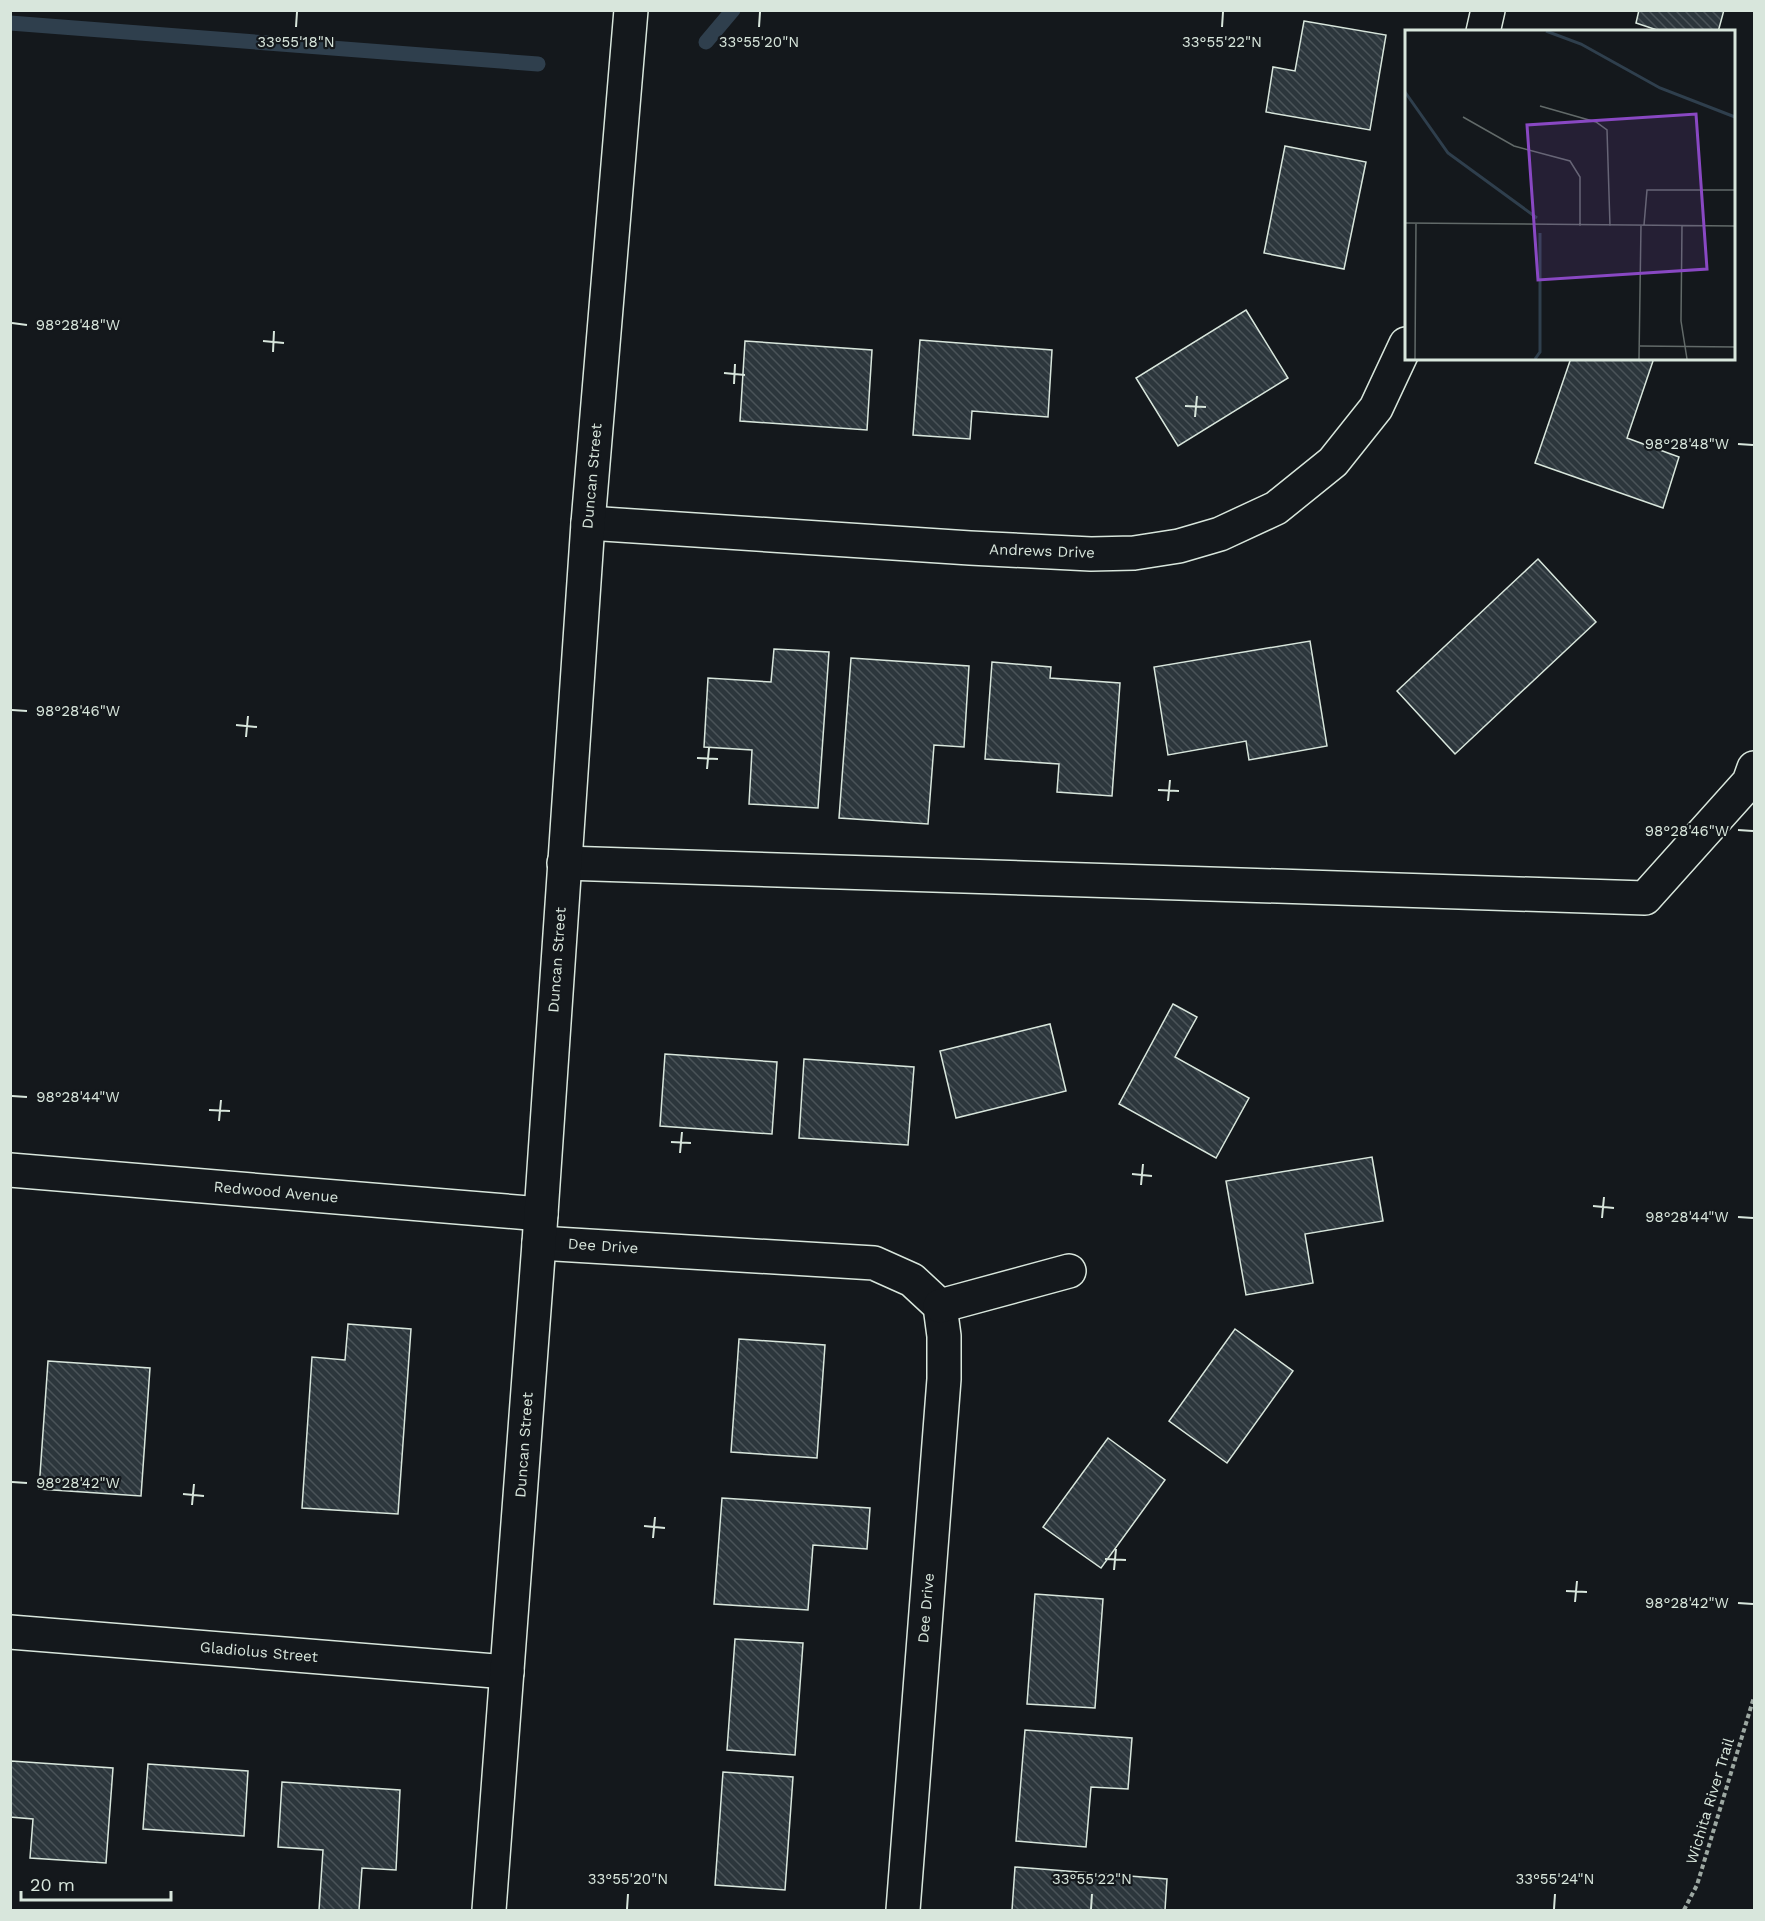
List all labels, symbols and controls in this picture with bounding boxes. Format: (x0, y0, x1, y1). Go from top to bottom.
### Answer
inset map (1405, 30, 1735, 360)
text: 33°55'18"N (257, 33, 335, 51)
text: 33°55'20"N (719, 33, 799, 51)
text: 33°55'22"N (1182, 33, 1262, 51)
text: 98°28'48"W (36, 316, 120, 334)
street label: Duncan Street (578, 422, 606, 529)
text: 98°28'48"W (1645, 435, 1729, 453)
street label: Andrews Drive (989, 540, 1095, 562)
text: 98°28'46"W (36, 702, 120, 720)
text: 98°28'46"W (1645, 822, 1729, 840)
street label: Duncan Street (544, 906, 570, 1013)
text: 98°28'44"W (36, 1088, 120, 1106)
street label: Redwood Avenue (213, 1178, 339, 1206)
text: 98°28'44"W (1645, 1208, 1729, 1226)
street label: Dee Drive (567, 1235, 639, 1257)
street label: Duncan Street (511, 1391, 537, 1498)
text: 98°28'42"W (36, 1474, 120, 1492)
street label: Dee Drive (914, 1572, 938, 1644)
text: 98°28'42"W (1645, 1594, 1729, 1612)
street label: Gladiolus Street (199, 1638, 319, 1666)
street label: Wichita River Trail (1682, 1735, 1738, 1866)
scale bar (21, 1864, 171, 1902)
text: 33°55'20"N (588, 1870, 668, 1888)
text: 33°55'22"N (1052, 1870, 1132, 1888)
text: 33°55'24"N (1515, 1870, 1595, 1888)
text: 20 m (30, 1874, 75, 1895)

